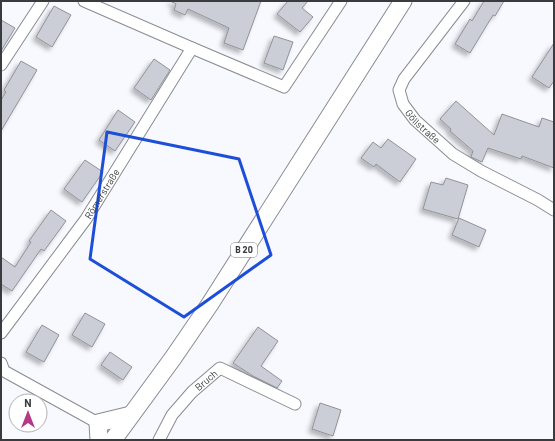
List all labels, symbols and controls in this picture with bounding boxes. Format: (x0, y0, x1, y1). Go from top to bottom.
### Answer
street label: Göllstraße (403, 107, 443, 146)
street label: Römerstraße (82, 166, 122, 221)
road number: B 20 (231, 243, 257, 257)
street label: Bruch (192, 367, 220, 393)
north arrow (8, 393, 48, 433)
text: N (24, 396, 32, 409)

